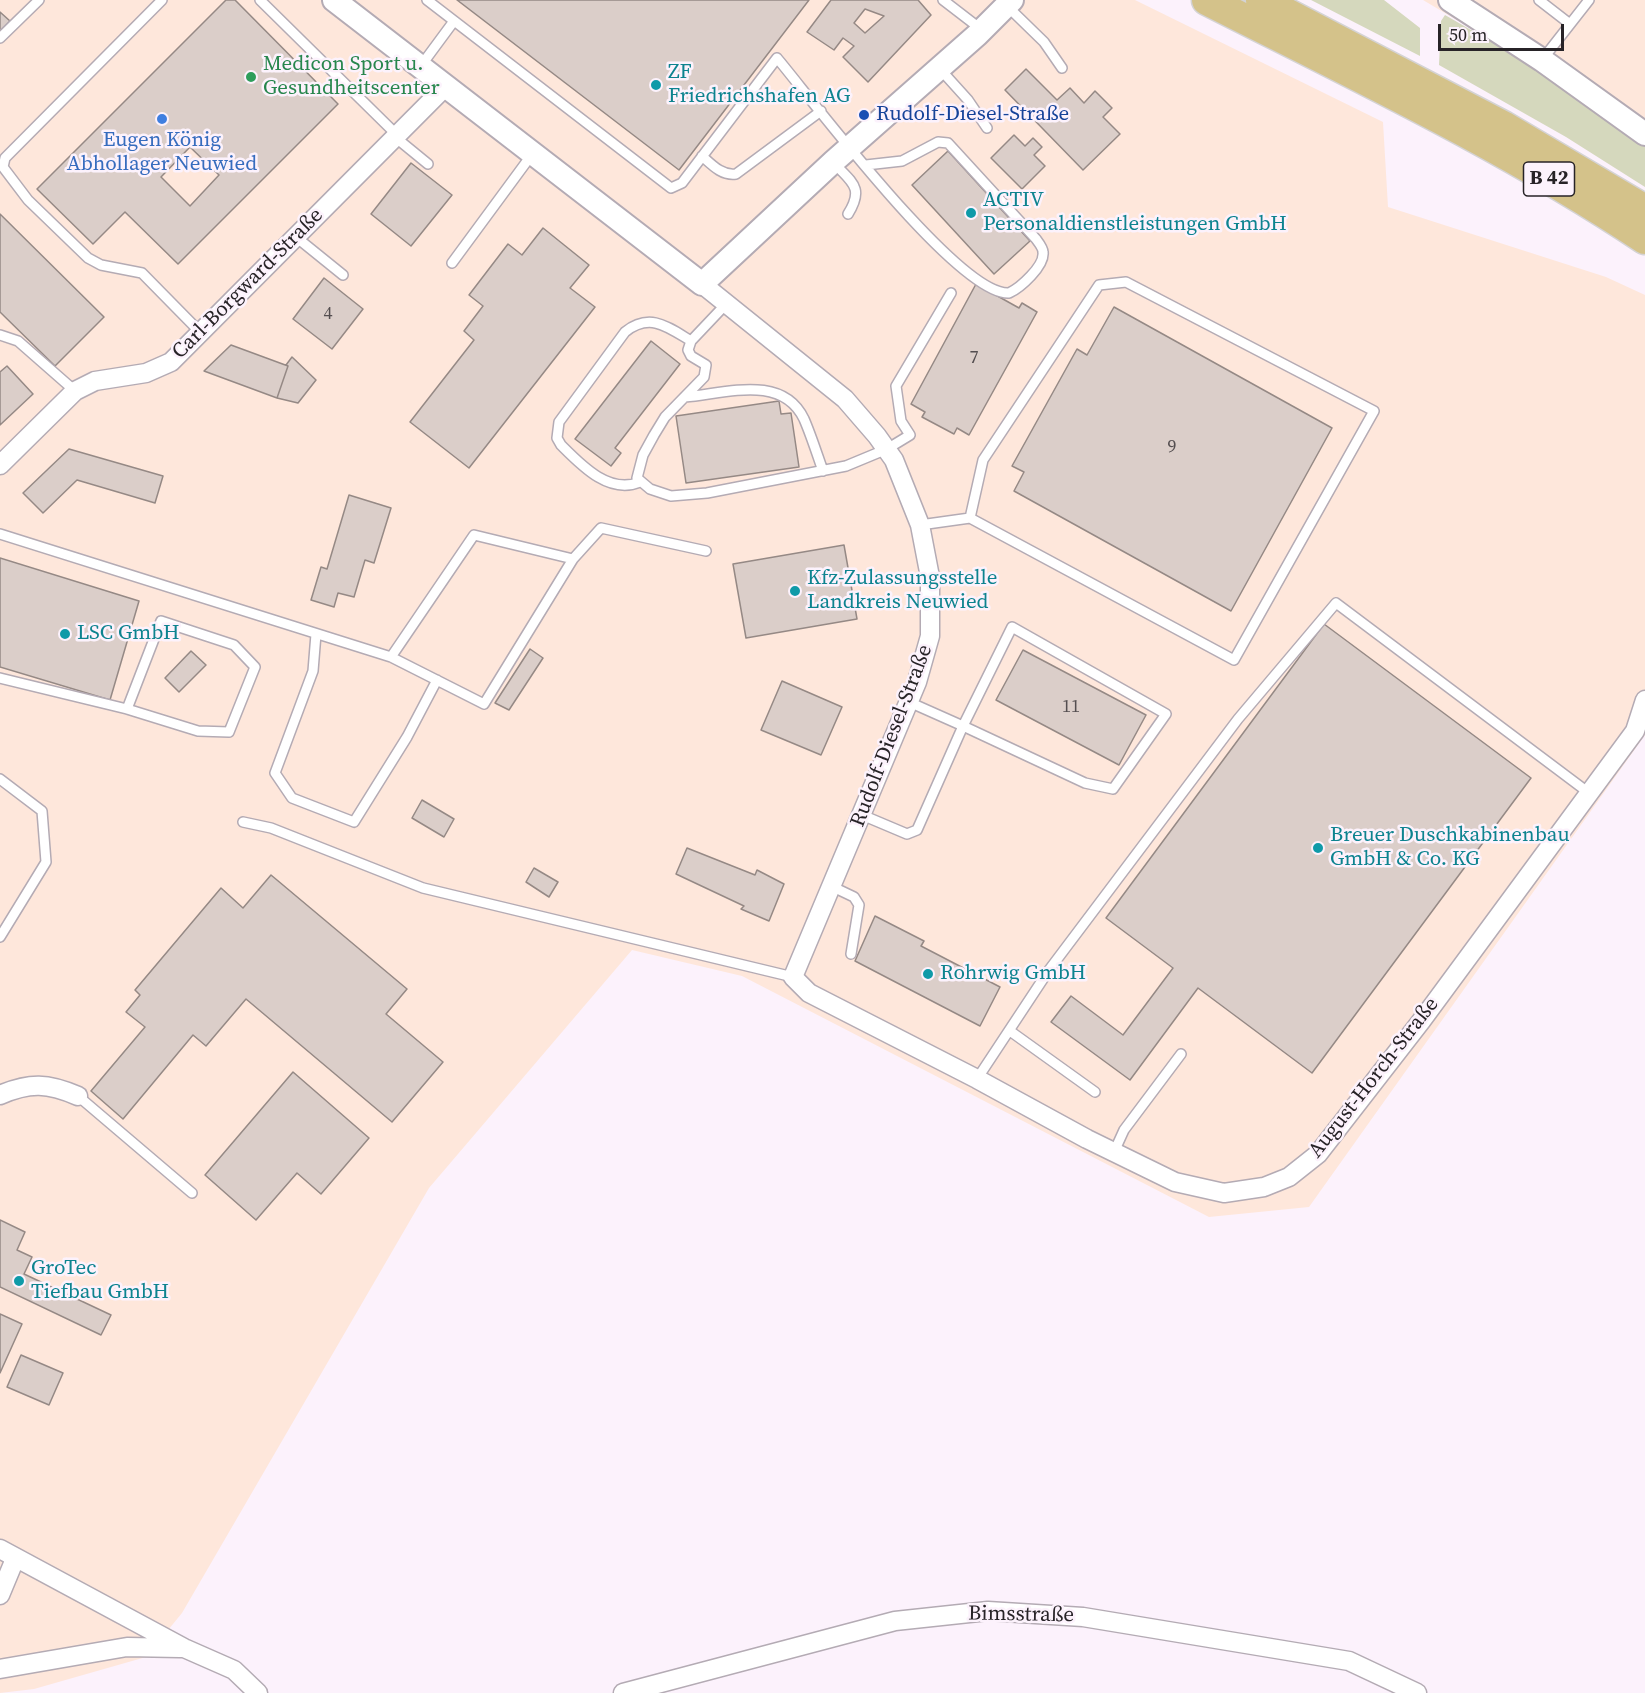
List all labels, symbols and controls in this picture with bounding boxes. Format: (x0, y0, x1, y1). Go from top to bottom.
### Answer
scale bar (1441, 12, 1567, 50)
text: 50 m (1449, 22, 1487, 47)
place label: Medicon Sport u. Gesundheitscenter (263, 52, 440, 102)
place label: ZF Friedrichshafen AG (668, 60, 850, 110)
marker: Medicon Sport u. Gesundheitscenter (244, 70, 258, 84)
marker: ZF Friedrichshafen AG (649, 78, 663, 92)
place label: Rudolf-Diesel-Straße (876, 102, 1069, 128)
marker: Rudolf-Diesel-Straße (857, 108, 871, 122)
marker: Eugen König Abhollager Neuwied (155, 112, 169, 126)
place label: Eugen König Abhollager Neuwied (67, 128, 257, 178)
road number: B 42 (1524, 162, 1574, 196)
place label: ACTIV Personaldienstleistungen GmbH (983, 188, 1287, 238)
street label: Carl-Borgward-Straße (167, 203, 329, 365)
marker: ACTIV Personaldienstleistungen GmbH (964, 206, 978, 220)
house number: 4 (324, 303, 332, 325)
house number: 7 (970, 347, 978, 369)
house number: 9 (1168, 436, 1176, 458)
place label: Kfz-Zulassungsstelle Landkreis Neuwied (807, 566, 998, 616)
marker: Kfz-Zulassungsstelle Landkreis Neuwied (788, 584, 802, 598)
place label: LSC GmbH (77, 621, 180, 647)
marker: LSC GmbH (58, 627, 72, 641)
street label: Rudolf-Diesel-Straße (846, 641, 938, 831)
house number: 11 (1062, 696, 1080, 718)
place label: Breuer Duschkabinenbau GmbH & Co. KG (1330, 823, 1570, 873)
marker: Breuer Duschkabinenbau GmbH & Co. KG (1311, 841, 1325, 855)
place label: Rohrwig GmbH (940, 961, 1086, 987)
marker: Rohrwig GmbH (921, 967, 935, 981)
street label: August-Horch-Straße (1304, 993, 1444, 1163)
place label: GroTec Tiefbau GmbH (31, 1256, 169, 1306)
marker: GroTec Tiefbau GmbH (12, 1274, 26, 1288)
street label: Bimsstraße (968, 1601, 1074, 1629)

